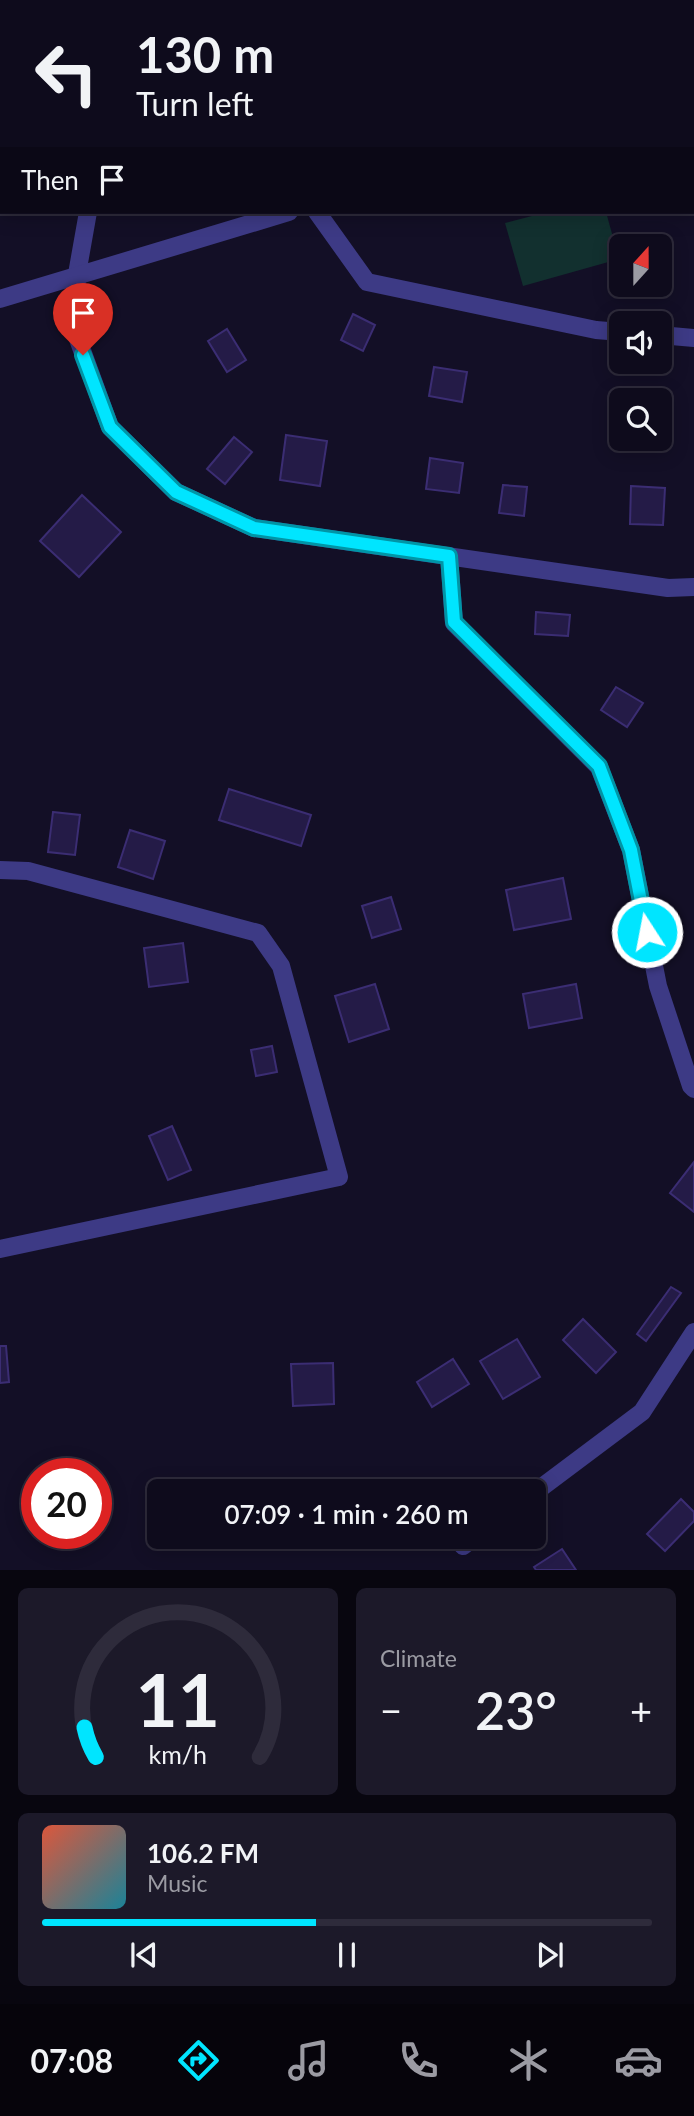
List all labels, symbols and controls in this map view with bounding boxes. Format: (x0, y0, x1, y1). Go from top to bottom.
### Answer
text: 130 m (136, 25, 274, 83)
icon: left (21, 28, 112, 119)
text: Turn left (136, 84, 253, 123)
icon: arrive (93, 161, 131, 199)
text: Then (21, 164, 79, 196)
north arrow (609, 234, 672, 298)
map controls (609, 234, 672, 451)
pin (53, 283, 113, 355)
icon: arrive (64, 294, 102, 332)
button: sound (609, 311, 672, 374)
button: search (609, 388, 672, 451)
position arrow (610, 895, 684, 969)
speed limit sign: 20 (21, 1458, 112, 1549)
text: 07:09 · 1 min · 260 m (224, 1498, 469, 1530)
text: Climate (380, 1644, 457, 1672)
text: 11 (136, 1656, 220, 1744)
text: 23° (475, 1679, 557, 1741)
text: − (380, 1687, 402, 1733)
text: + (630, 1687, 652, 1733)
text: km/h (149, 1739, 207, 1769)
text: 106.2 FM (147, 1837, 259, 1869)
text: Music (147, 1869, 207, 1897)
icon: previous (125, 1936, 163, 1974)
icon: pause (328, 1936, 366, 1974)
icon: next (531, 1936, 569, 1974)
icon: directions (174, 2036, 223, 2085)
icon: music (284, 2036, 333, 2085)
icon: phone (394, 2036, 443, 2085)
icon: climate (504, 2036, 553, 2085)
icon: car (614, 2036, 663, 2085)
text: 07:08 (31, 2041, 113, 2080)

